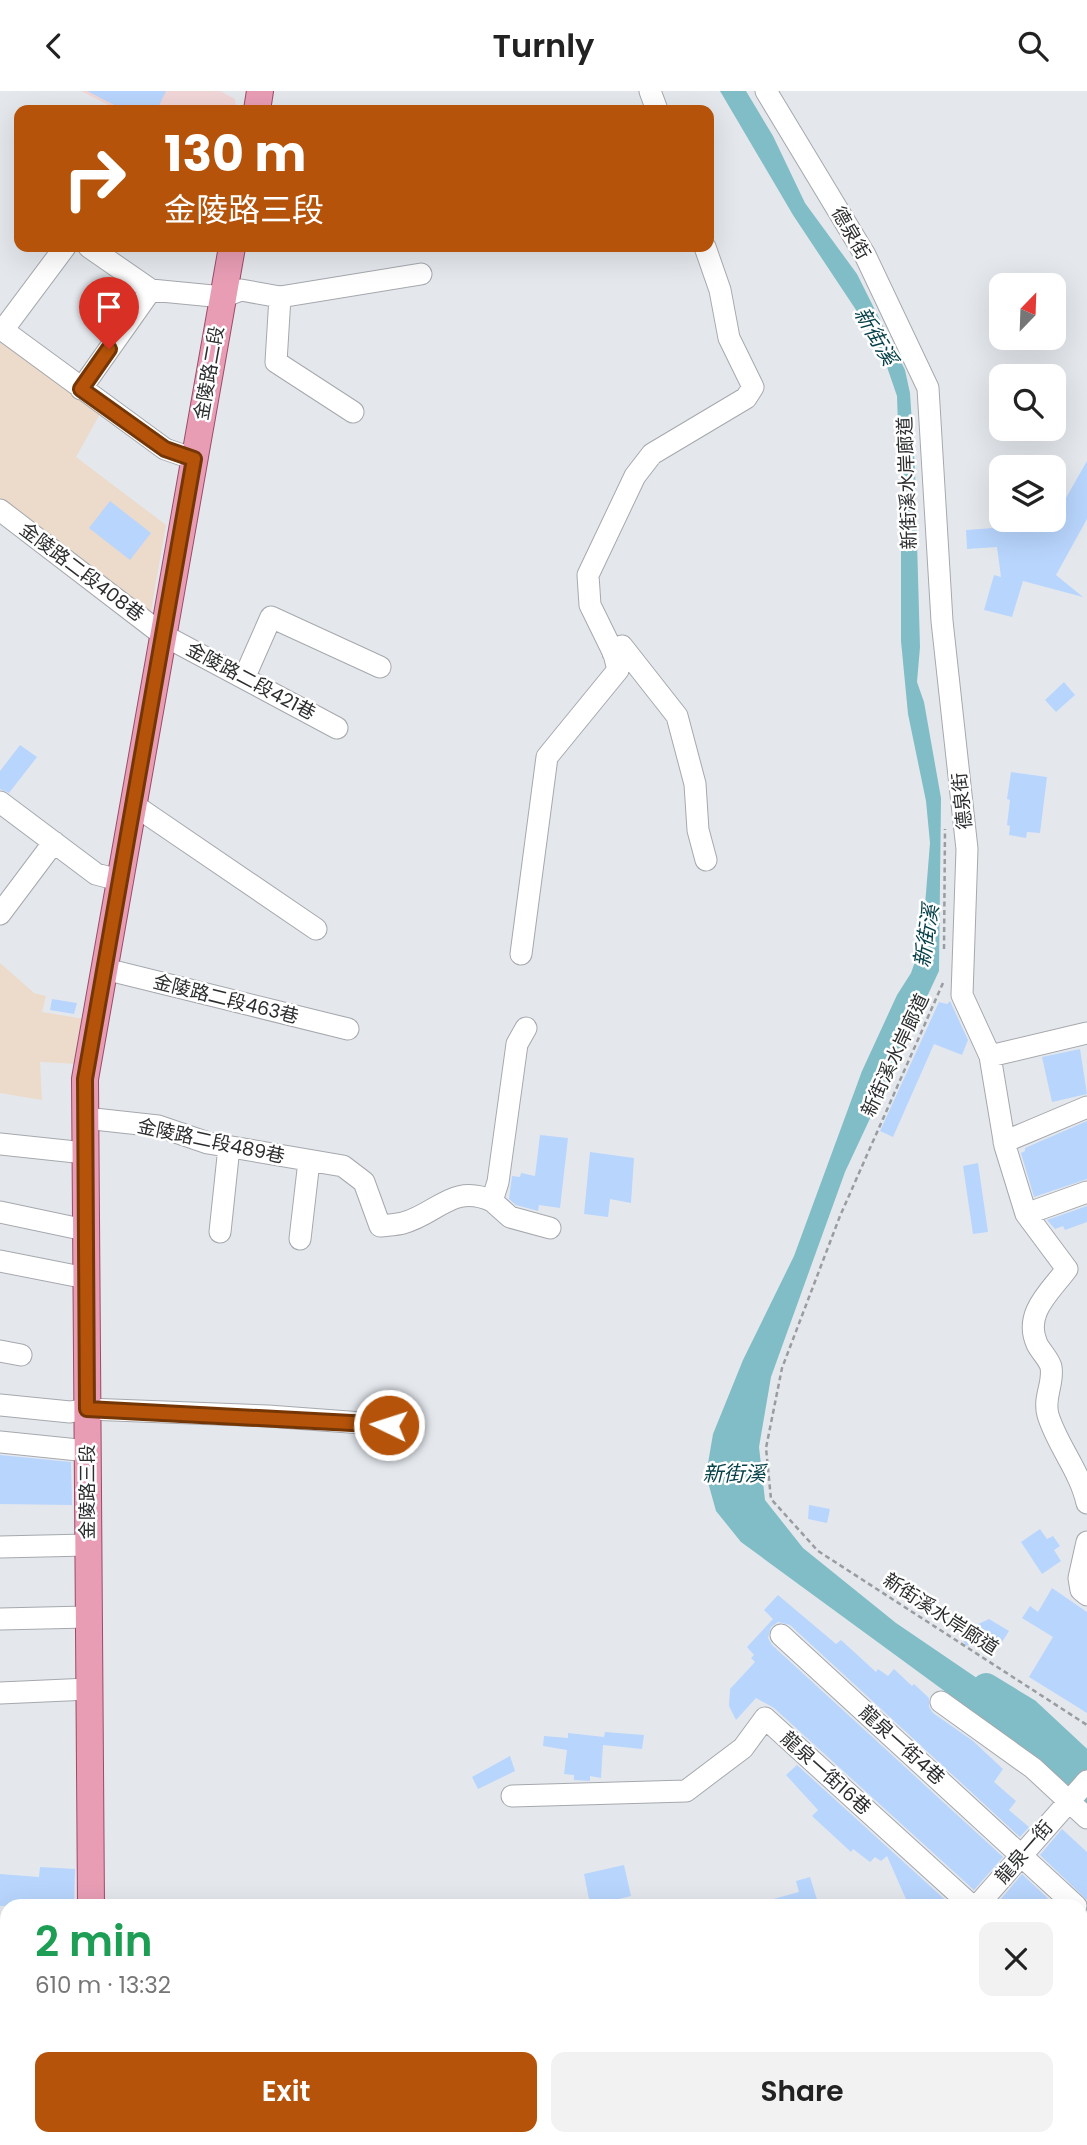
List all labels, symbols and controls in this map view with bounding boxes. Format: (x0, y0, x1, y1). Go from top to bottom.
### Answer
text: Turnly (493, 23, 594, 68)
icon: back (35, 27, 73, 65)
icon: search (1014, 27, 1052, 65)
text: 130 m (164, 120, 306, 188)
icon: right (49, 133, 140, 224)
text: 金陵路三段 (164, 187, 324, 232)
street label: 德泉街 (825, 202, 877, 264)
north arrow (989, 273, 1066, 350)
map controls (989, 273, 1066, 532)
pin (79, 277, 139, 349)
icon: arrive (90, 288, 128, 326)
water label: 新街溪 (848, 301, 906, 373)
street label: 金陵路二段 (187, 324, 231, 422)
button: search (989, 364, 1066, 441)
street label: 新街溪水岸廊道 (891, 416, 923, 550)
button: layers (989, 455, 1066, 532)
street label: 金陵路二段408巷 (14, 516, 150, 628)
street label: 金陵路二段421巷 (182, 636, 320, 726)
street label: 德泉街 (946, 771, 978, 831)
water label: 新街溪 (907, 900, 946, 969)
street label: 金陵路二段463巷 (150, 968, 302, 1030)
street label: 新街溪水岸廊道 (855, 989, 935, 1121)
street label: 金陵路二段489巷 (135, 1112, 287, 1170)
position arrow (352, 1388, 426, 1462)
street label: 金陵路三段 (74, 1444, 101, 1540)
water label: 新街溪 (703, 1459, 768, 1488)
street label: 新街溪水岸廊道 (878, 1566, 1004, 1662)
street label: 龍泉一街4巷 (853, 1699, 951, 1791)
street label: 龍泉一街16巷 (775, 1725, 877, 1821)
street label: 龍泉一街 (989, 1814, 1059, 1890)
text: 2 min (35, 1912, 153, 1971)
button: close (979, 1922, 1053, 1996)
text: 610 m · 13:32 (35, 1969, 171, 2001)
button: Exit (35, 2052, 537, 2132)
button: Share (551, 2052, 1053, 2132)

